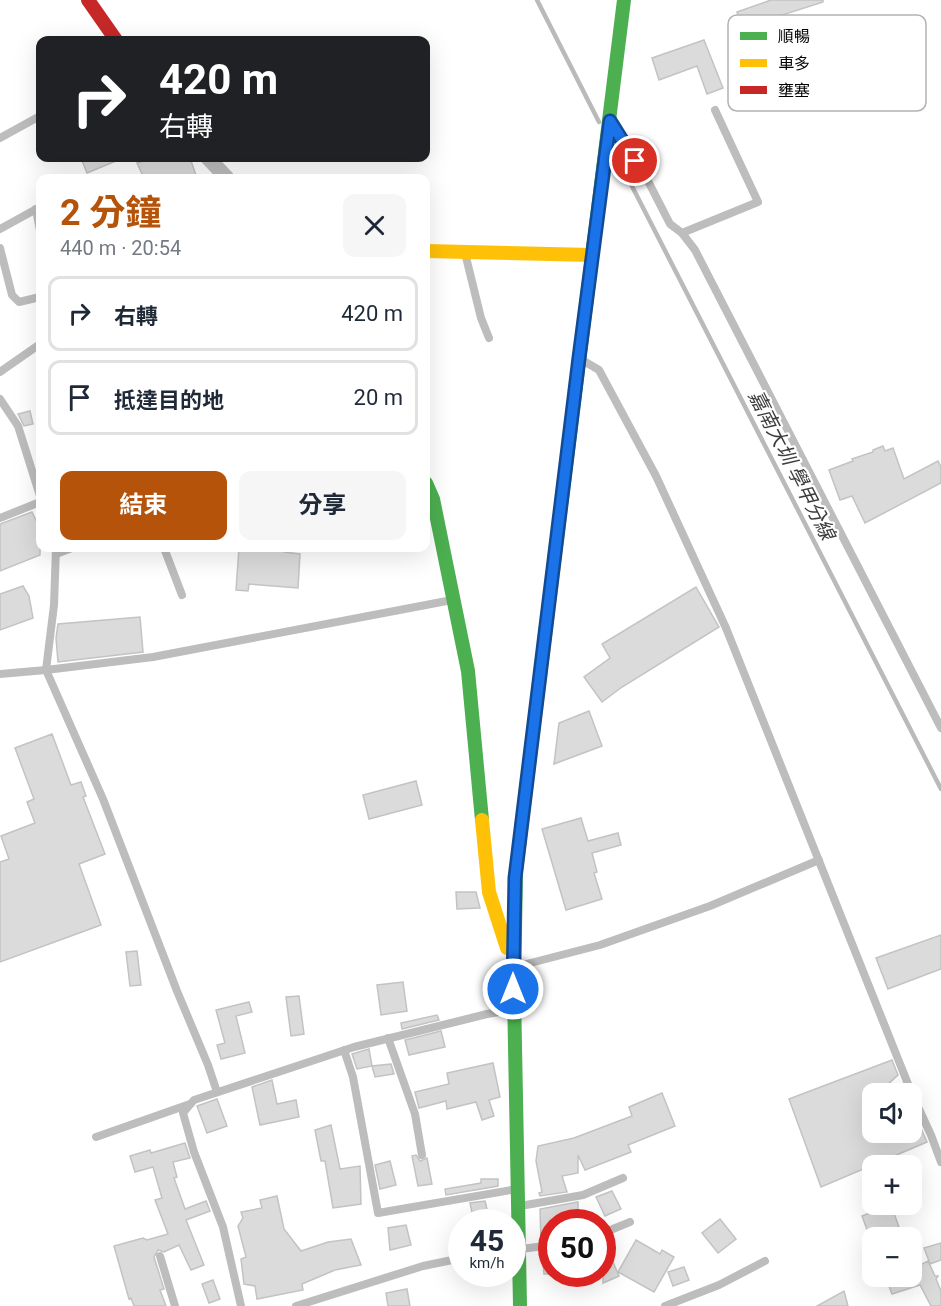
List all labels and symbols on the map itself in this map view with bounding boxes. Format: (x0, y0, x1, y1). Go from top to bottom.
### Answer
legend (728, 15, 926, 111)
text: 順暢 (778, 27, 810, 46)
text: 車多 (778, 54, 810, 73)
text: 壅塞 (778, 81, 810, 100)
pin (609, 135, 660, 186)
water label: 嘉南大圳 學甲分線 (744, 386, 841, 546)
position arrow (481, 957, 545, 1021)
speed limit sign: 50 (538, 1209, 616, 1287)

